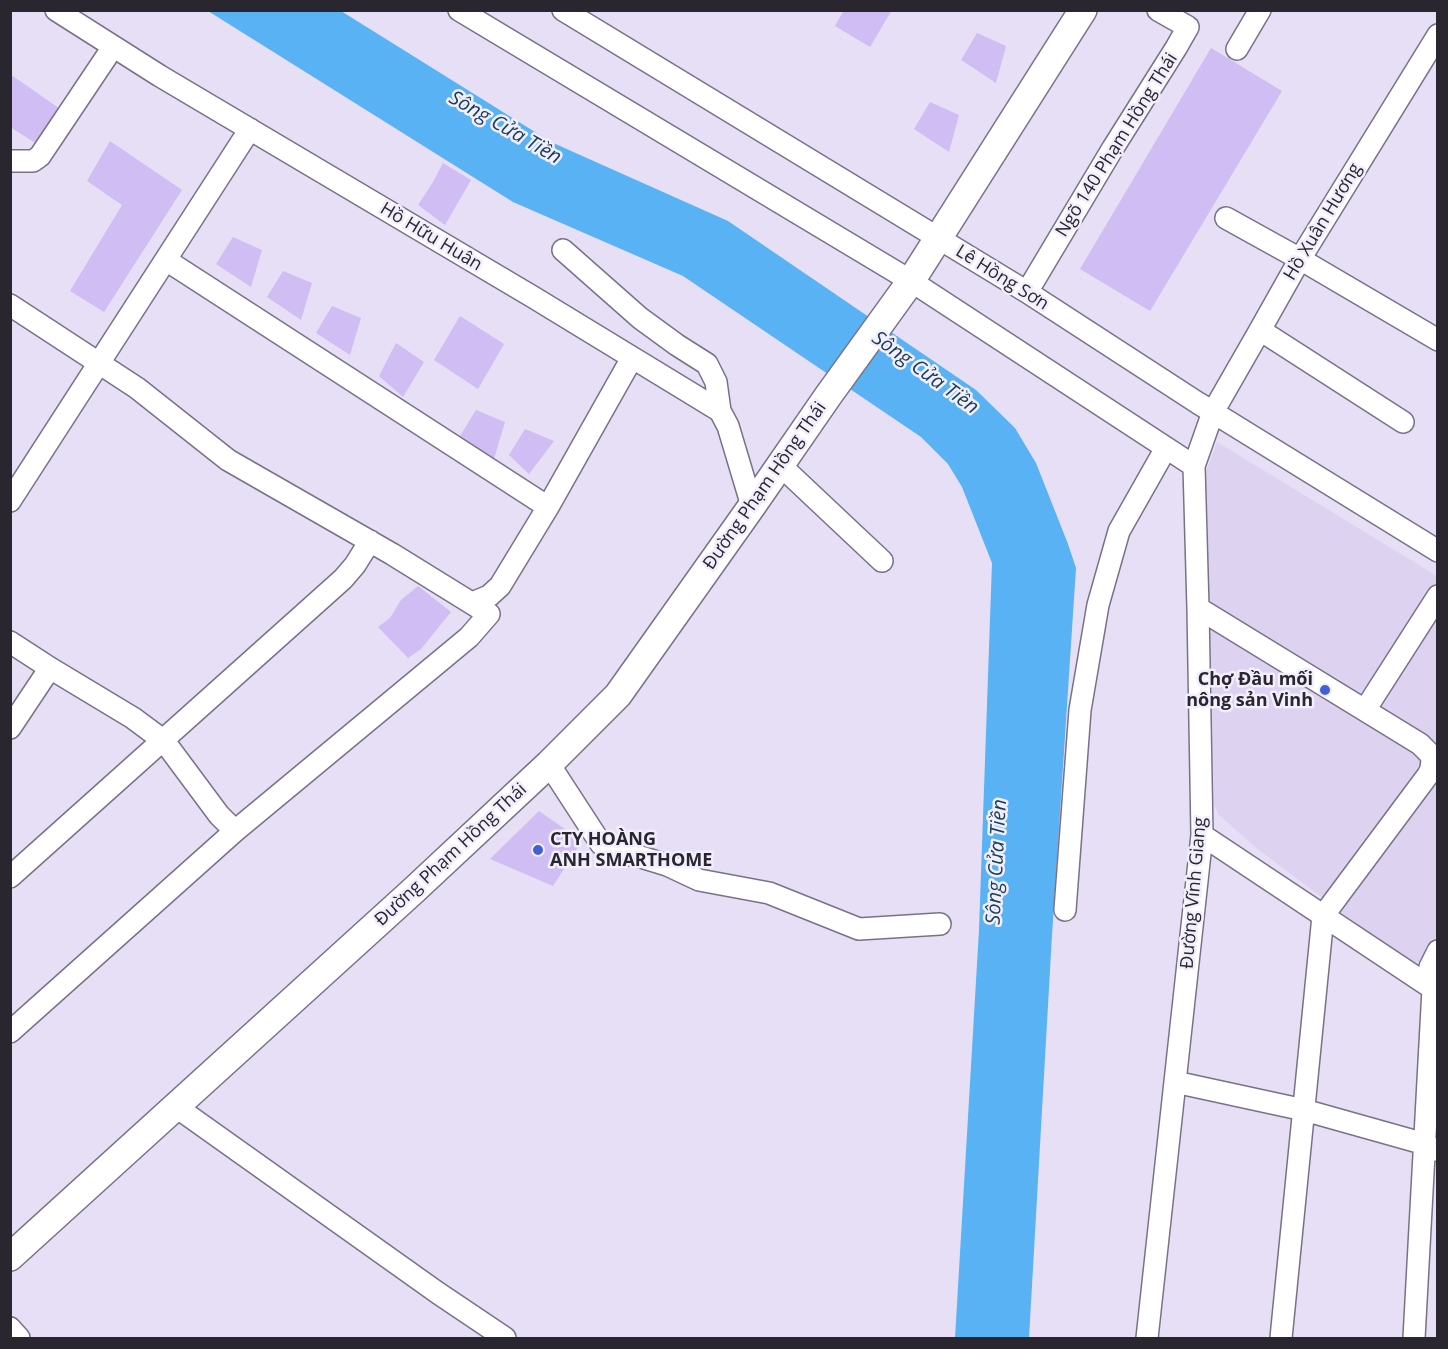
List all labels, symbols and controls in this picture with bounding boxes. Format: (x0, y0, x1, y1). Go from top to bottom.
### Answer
street label: Ngõ 140 Phạm Hồng Thái (1051, 49, 1183, 241)
water label: Sông Cửa Tiền (445, 86, 565, 170)
street label: Hồ Xuân Hương (1280, 159, 1366, 285)
street label: Hồ Hữu Huân (376, 198, 486, 276)
street label: Lê Hồng Sơn (951, 241, 1053, 315)
water label: Sông Cửa Tiền (867, 326, 983, 420)
street label: Đường Phạm Hồng Thái (699, 398, 831, 574)
place label: Chợ Đầu mối nông sản Vinh (1186, 669, 1313, 712)
marker: Chợ Đầu mối nông sản Vinh (1318, 683, 1332, 697)
street label: Đường Phạm Hồng Thái (371, 779, 531, 931)
water label: Sông Cửa Tiền (982, 799, 1012, 925)
street label: Đường Vĩnh Giang (1177, 816, 1211, 970)
place label: CTY HOÀNG ANH SMARTHOME (550, 829, 712, 872)
marker: CTY HOÀNG ANH SMARTHOME (531, 843, 545, 857)

